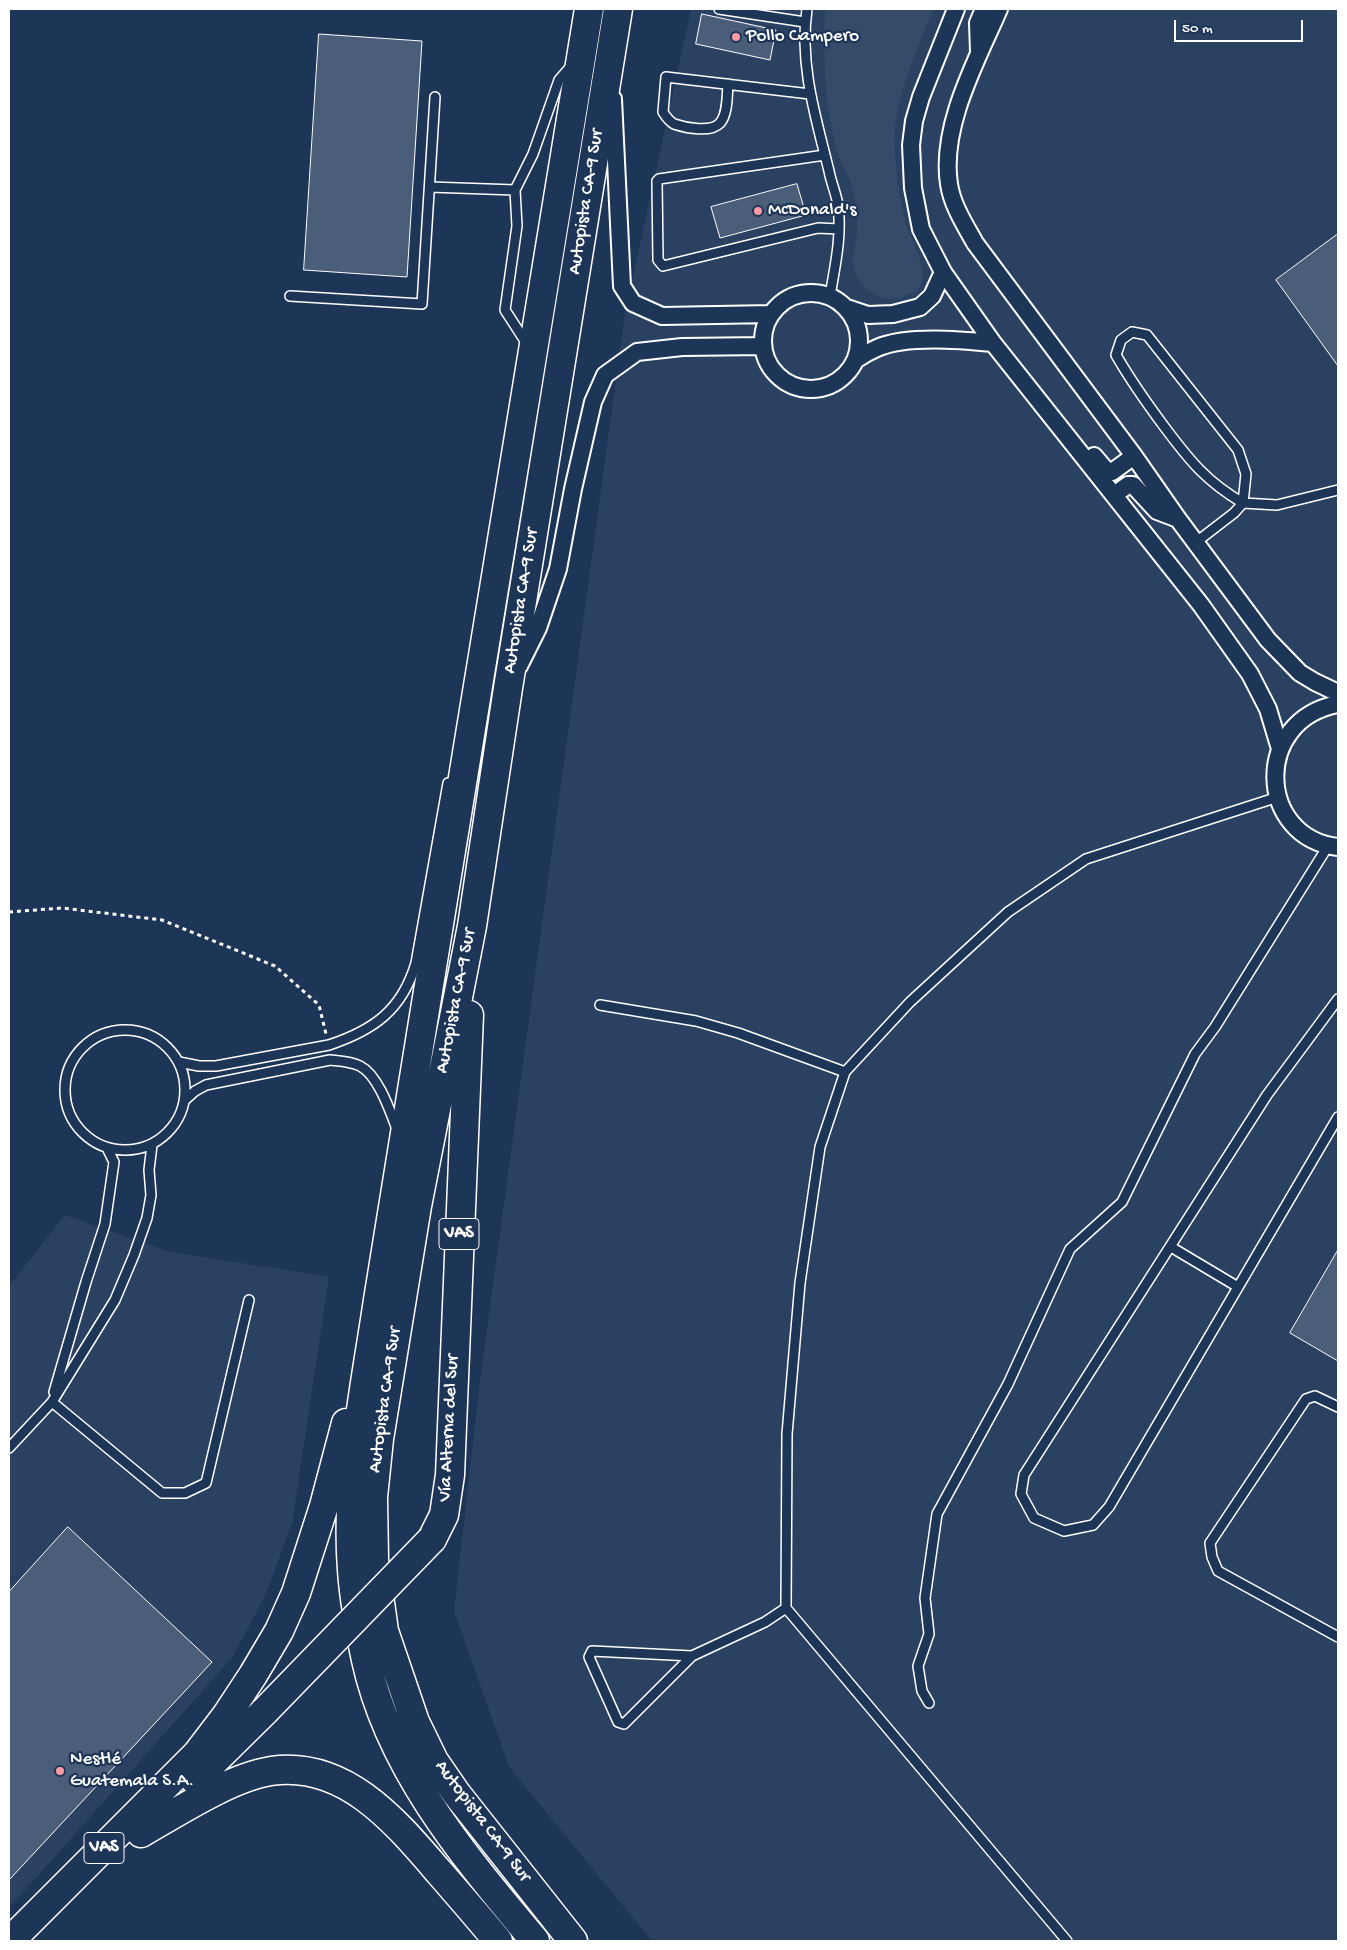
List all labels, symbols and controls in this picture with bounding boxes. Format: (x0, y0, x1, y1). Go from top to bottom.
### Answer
scale bar (1177, 10, 1306, 42)
text: 50 m (1182, 20, 1213, 38)
place label: Pollo Campero (746, 26, 859, 48)
marker: Pollo Campero (730, 31, 742, 43)
street label: Autopista CA-9 Sur (564, 128, 610, 276)
place label: McDonald's (768, 200, 857, 222)
marker: McDonald's (752, 205, 764, 217)
street label: Autopista CA-9 Sur (499, 527, 545, 675)
street label: Autopista CA-9 Sur (432, 927, 482, 1075)
road number: VAS (439, 1218, 479, 1250)
street label: Autopista CA-9 Sur (364, 1326, 408, 1474)
street label: Vía Alterna del Sur (435, 1354, 465, 1502)
place label: Nestlé Guatemala S.A. (70, 1749, 194, 1793)
street label: Autopista CA-9 Sur (429, 1756, 535, 1888)
marker: Nestlé Guatemala S.A. (54, 1765, 66, 1777)
road number: VAS (84, 1832, 124, 1864)

